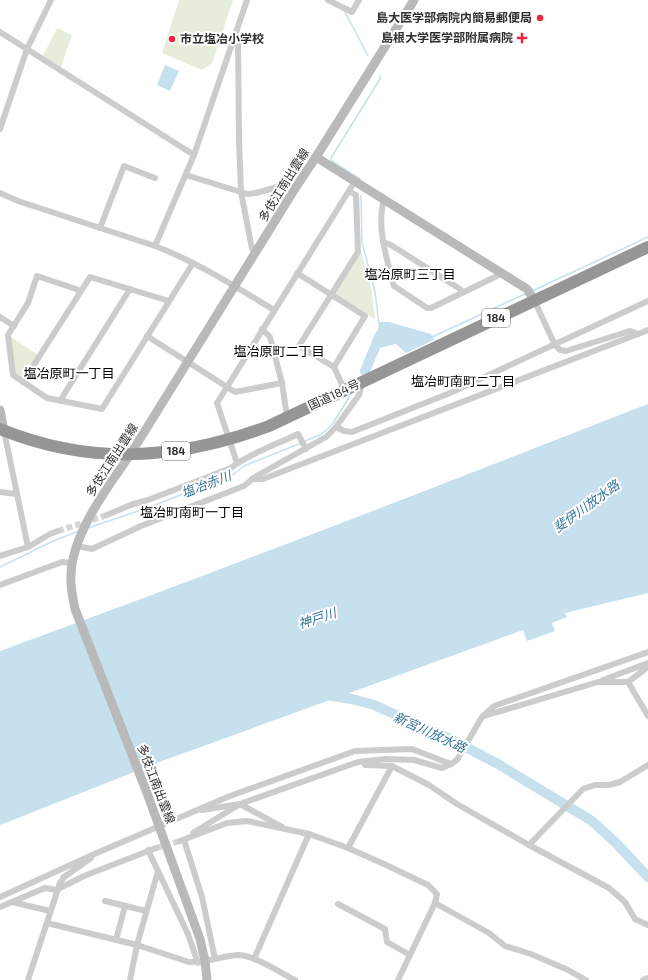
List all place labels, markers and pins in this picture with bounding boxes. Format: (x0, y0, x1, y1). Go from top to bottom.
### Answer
place label: 島大医学部病院内簡易郵便局 (376, 10, 532, 24)
marker: 島大医学部病院内簡易郵便局 (535, 13, 545, 23)
place label: 島根大学医学部附属病院 (381, 30, 513, 44)
place label: 市立塩冶小学校 (180, 31, 264, 45)
marker: 島根大学医学部附属病院 (516, 32, 528, 44)
marker: 市立塩冶小学校 (167, 34, 177, 44)

